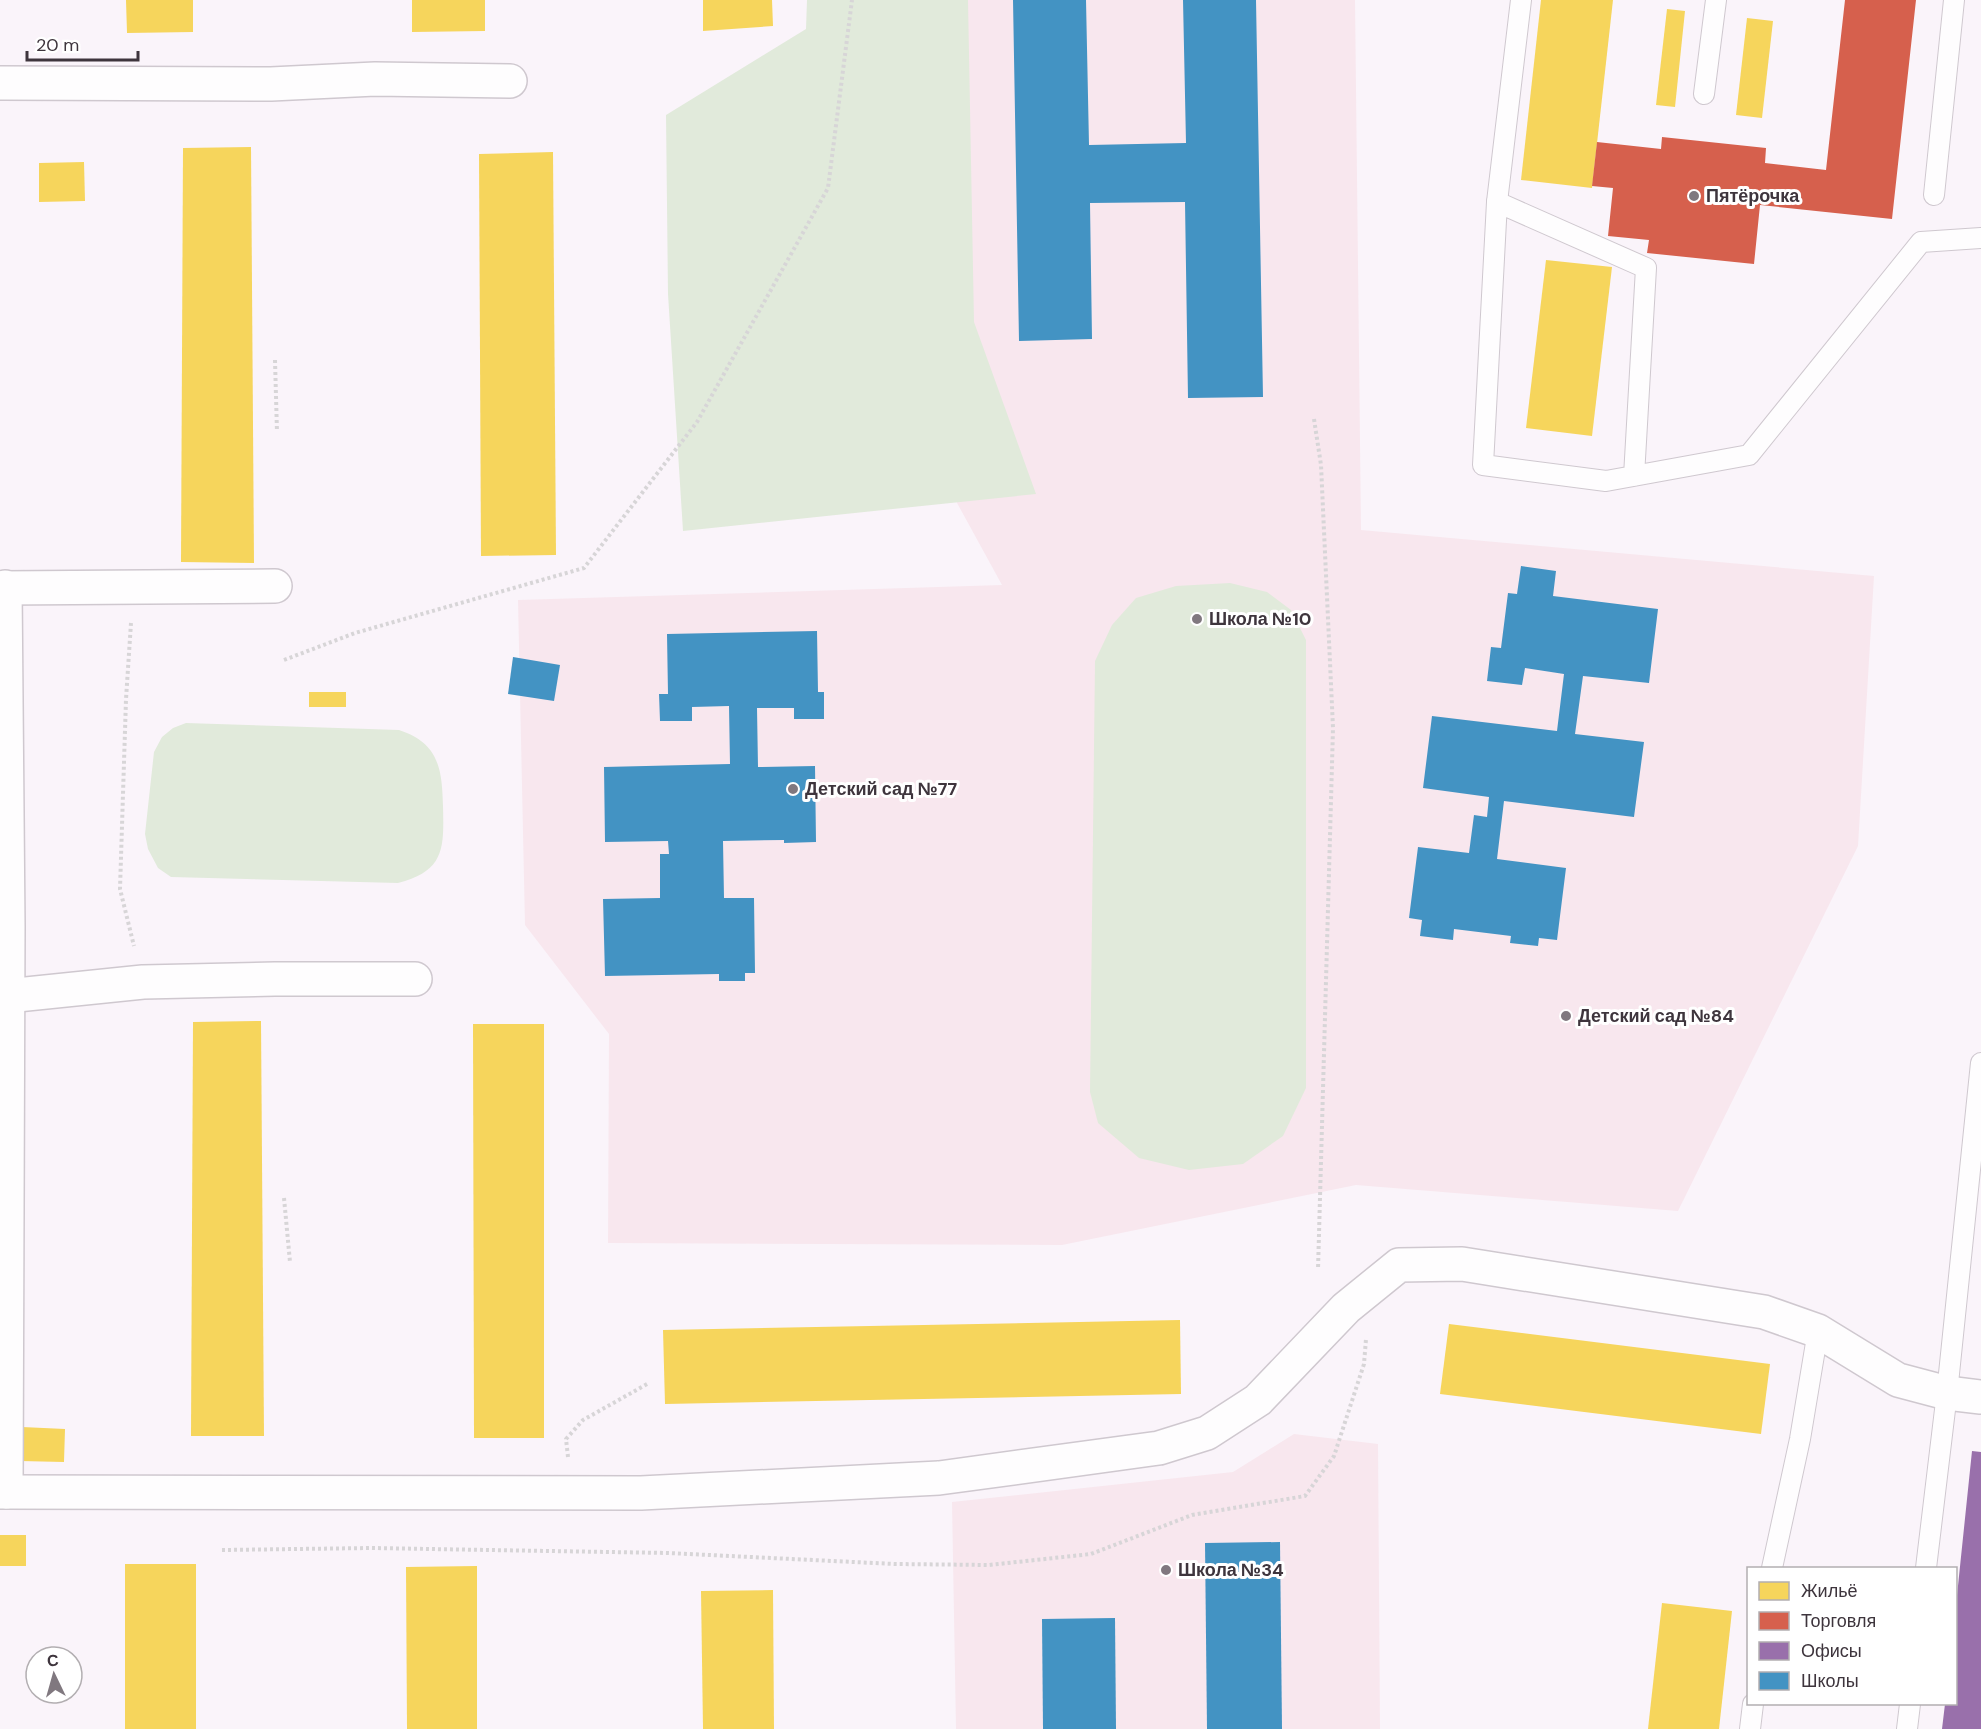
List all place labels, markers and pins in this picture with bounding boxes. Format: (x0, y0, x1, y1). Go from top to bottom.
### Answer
place label: Пятёрочка (1706, 184, 1800, 208)
marker: Пятёрочка (1687, 189, 1701, 203)
place label: Школа №10 (1209, 607, 1311, 631)
marker: Школа №10 (1190, 612, 1204, 626)
place label: Детский сад №77 (805, 777, 957, 801)
marker: Детский сад №77 (786, 782, 800, 796)
place label: Детский сад №84 (1578, 1004, 1734, 1028)
marker: Детский сад №84 (1559, 1009, 1573, 1023)
place label: Школа №34 (1178, 1558, 1284, 1582)
marker: Школа №34 (1159, 1563, 1173, 1577)

